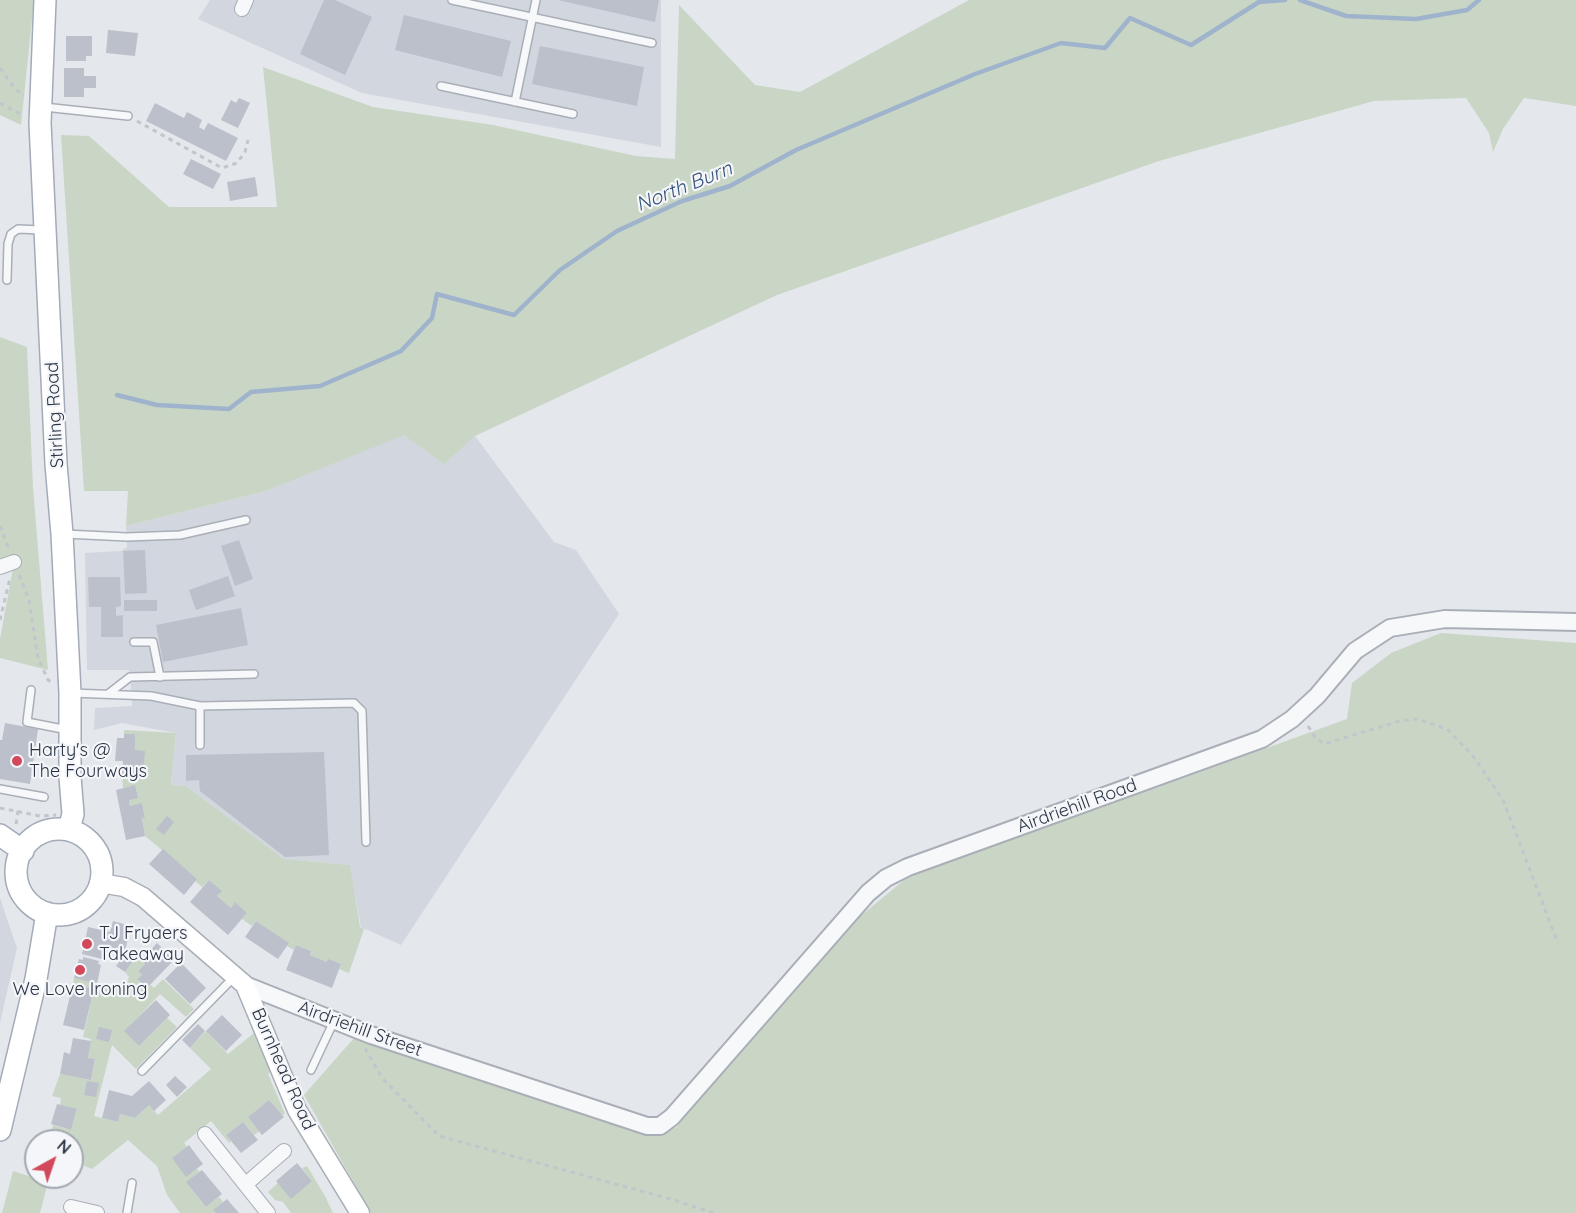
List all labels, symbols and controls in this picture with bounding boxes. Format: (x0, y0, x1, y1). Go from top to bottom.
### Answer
water label: North Burn (632, 157, 736, 217)
street label: Stirling Road (41, 361, 69, 469)
place label: Harty's @ The Fourways (29, 740, 147, 783)
marker: Harty's @ The Fourways (10, 754, 24, 768)
street label: Airdriehill Road (1014, 774, 1140, 838)
place label: TJ Fryaers Takeaway (99, 923, 188, 966)
marker: TJ Fryaers Takeaway (80, 937, 94, 951)
marker: We Love Ironing (73, 963, 87, 977)
place label: We Love Ironing (13, 979, 147, 1001)
street label: Airdriehill Street (295, 997, 425, 1061)
street label: Burnhead Road (246, 1005, 320, 1133)
north arrow (24, 1129, 84, 1189)
text: N (53, 1135, 75, 1158)

